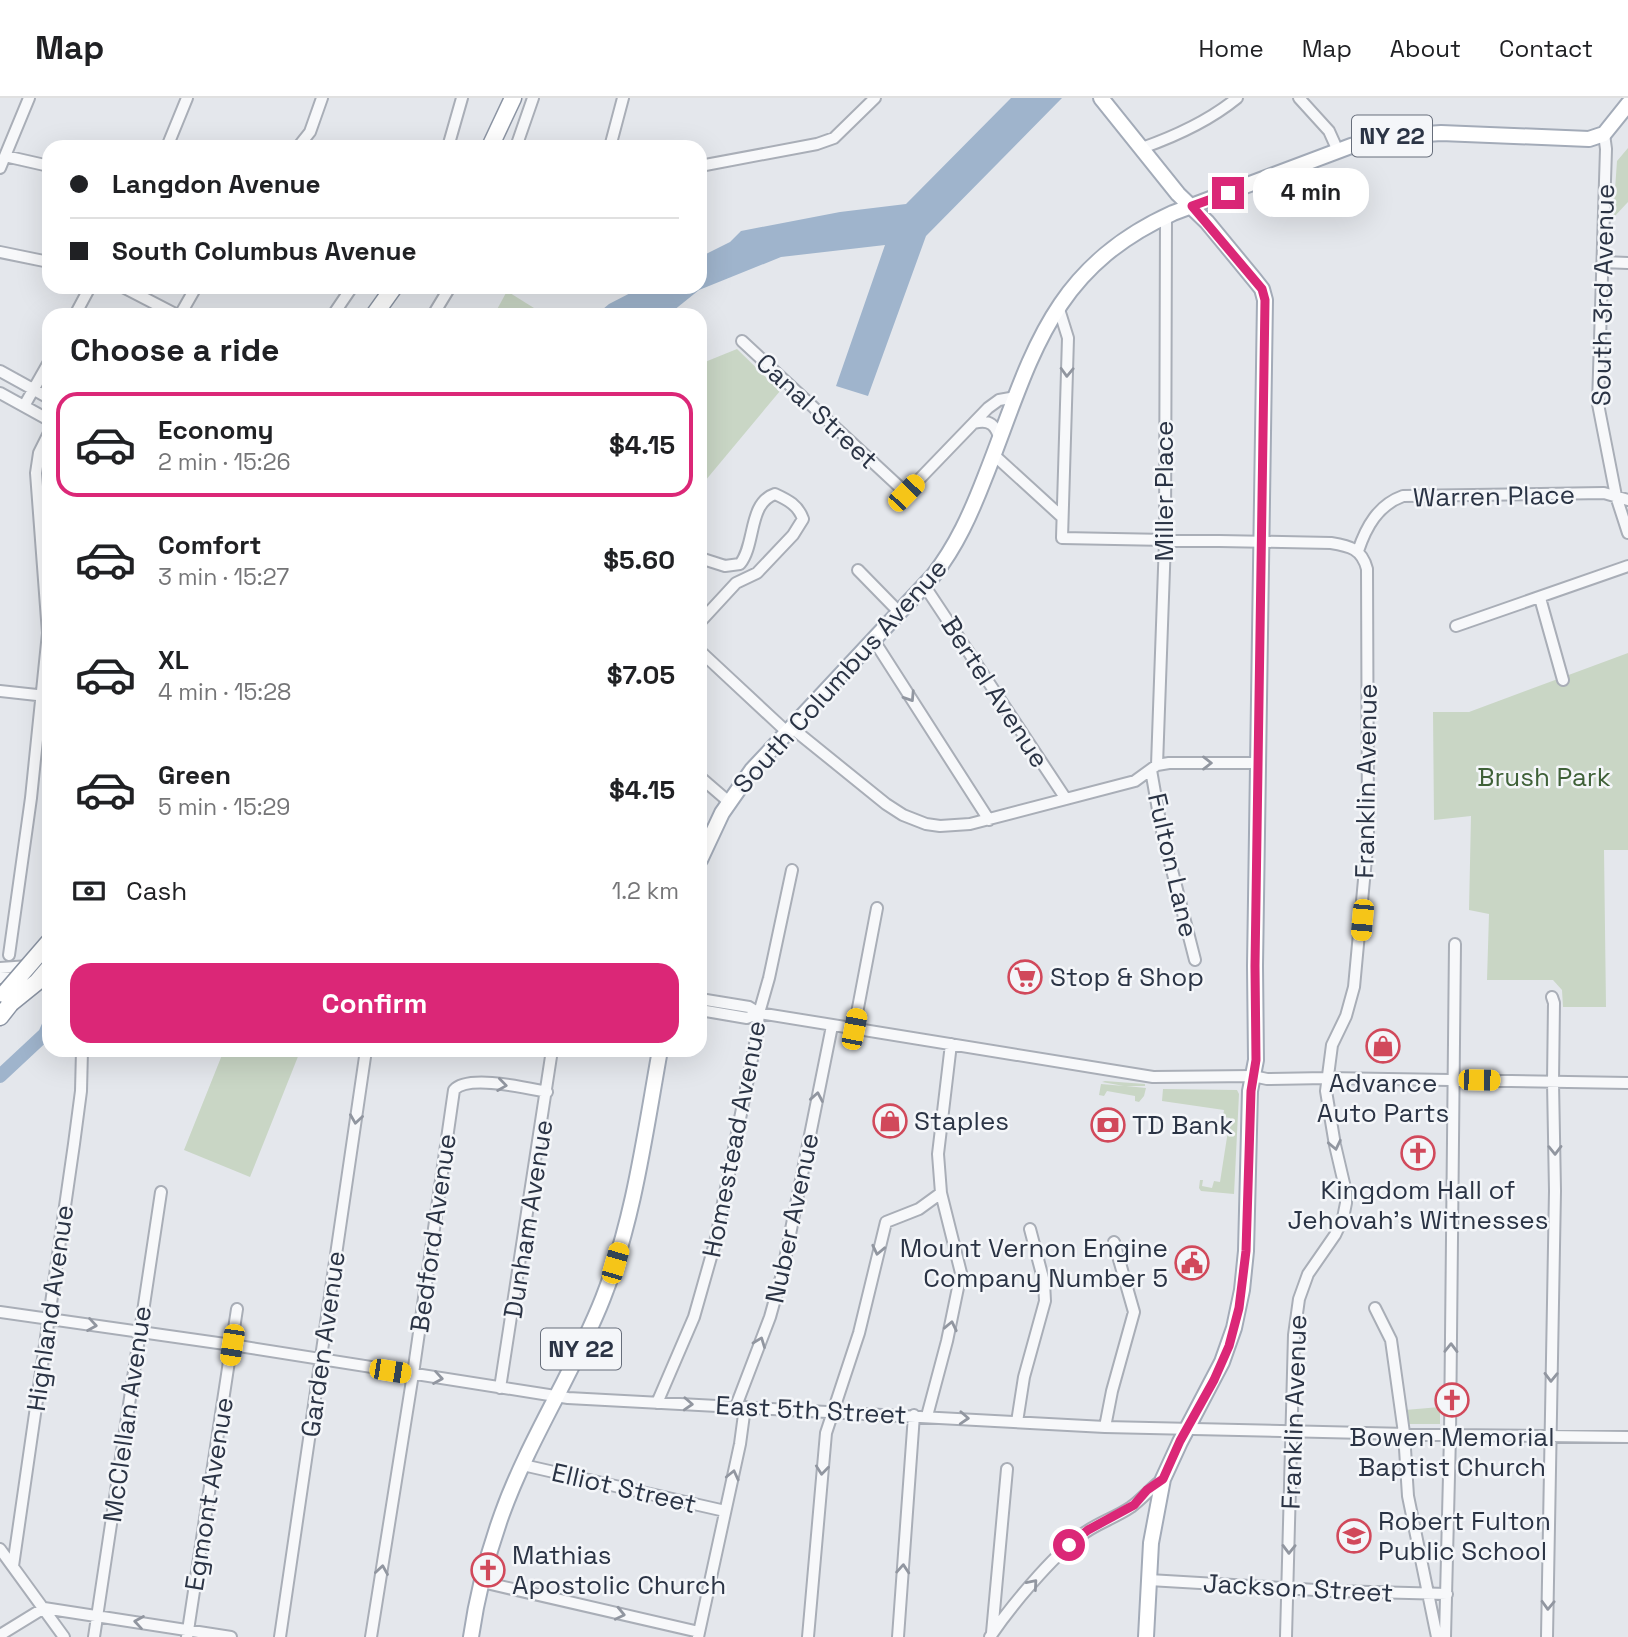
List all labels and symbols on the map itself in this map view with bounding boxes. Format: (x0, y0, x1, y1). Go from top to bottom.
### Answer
road number: NY 22 (1352, 116, 1432, 156)
callout: 4 min (1252, 168, 1368, 217)
route end (1212, 177, 1244, 209)
street label: South 3rd Avenue (1584, 183, 1622, 407)
street label: Canal Street (749, 346, 885, 476)
one-way arrow (1060, 367, 1075, 378)
street label: Miller Place (1147, 420, 1181, 562)
car (884, 471, 929, 515)
street label: Warren Place (1413, 478, 1575, 514)
street label: South Columbus Avenue (726, 552, 954, 800)
street label: Bertel Avenue (933, 610, 1057, 774)
street label: Franklin Avenue (1347, 683, 1385, 879)
one-way arrow (902, 689, 915, 702)
one-way arrow (1203, 755, 1213, 771)
park label: Brush Park (1477, 760, 1611, 794)
street label: Fulton Lane (1140, 790, 1206, 940)
car (1350, 898, 1375, 942)
supermarket icon: Stop & Shop (1006, 958, 1044, 996)
place label: Stop & Shop (1050, 960, 1204, 994)
car (840, 1006, 869, 1052)
street label: Homestead Avenue (694, 1018, 774, 1260)
shop icon: Advance Auto Parts (1364, 1027, 1402, 1065)
place label: Advance Auto Parts (1317, 1066, 1449, 1130)
car (1458, 1069, 1501, 1091)
one-way arrow (496, 1077, 508, 1092)
one-way arrow (809, 1091, 824, 1103)
shop icon: Staples (871, 1102, 909, 1140)
place label: Staples (914, 1104, 1009, 1138)
bank icon: TD Bank (1089, 1106, 1127, 1144)
place label: TD Bank (1132, 1108, 1233, 1142)
one-way arrow (349, 1113, 364, 1125)
street label: Dunham Avenue (496, 1117, 560, 1321)
street label: Nuber Avenue (757, 1130, 827, 1306)
street label: Bedford Avenue (402, 1131, 464, 1335)
church icon: Kingdom Hall of Jehovah’s Witnesses (1399, 1134, 1437, 1172)
one-way arrow (1327, 1139, 1341, 1151)
one-way arrow (1547, 1145, 1562, 1156)
place label: Kingdom Hall of Jehovah’s Witnesses (1288, 1173, 1548, 1237)
street label: Highland Avenue (19, 1203, 81, 1413)
place label: Mount Vernon Engine Company Number 5 (900, 1231, 1168, 1295)
car (600, 1240, 631, 1286)
one-way arrow (871, 1244, 886, 1256)
public building icon: Mount Vernon Engine Company Number 5 (1173, 1244, 1211, 1282)
street label: Garden Avenue (293, 1249, 353, 1439)
street label: McClellan Avenue (95, 1304, 159, 1524)
street label: Franklin Avenue (1274, 1314, 1314, 1510)
one-way arrow (86, 1317, 98, 1332)
one-way arrow (942, 1320, 957, 1332)
car (219, 1323, 246, 1367)
road number: NY 22 (541, 1329, 621, 1370)
one-way arrow (752, 1337, 766, 1349)
one-way arrow (1443, 1343, 1459, 1353)
car (368, 1357, 413, 1385)
one-way arrow (432, 1370, 444, 1385)
one-way arrow (1543, 1372, 1559, 1383)
church icon: Bowen Memorial Baptist Church (1433, 1381, 1471, 1419)
street label: East 5th Street (715, 1388, 907, 1432)
street label: Egmont Avenue (177, 1395, 241, 1593)
one-way arrow (683, 1397, 694, 1412)
one-way arrow (959, 1411, 970, 1426)
place label: Bowen Memorial Baptist Church (1349, 1420, 1555, 1484)
street label: Elliot Street (548, 1455, 700, 1521)
one-way arrow (814, 1464, 829, 1476)
one-way arrow (725, 1469, 739, 1481)
place label: Robert Fulton Public School (1378, 1504, 1551, 1568)
school or university icon: Robert Fulton Public School (1335, 1517, 1373, 1555)
route start (1053, 1529, 1085, 1561)
place label: Mathias Apostolic Church (512, 1538, 726, 1602)
one-way arrow (1281, 1545, 1297, 1555)
church icon: Mathias Apostolic Church (469, 1551, 507, 1589)
one-way arrow (896, 1563, 911, 1574)
one-way arrow (374, 1564, 389, 1576)
street label: Jackson Street (1202, 1566, 1394, 1610)
one-way arrow (1025, 1580, 1037, 1593)
one-way arrow (1540, 1599, 1555, 1610)
one-way arrow (614, 1606, 626, 1620)
one-way arrow (133, 1615, 145, 1630)

